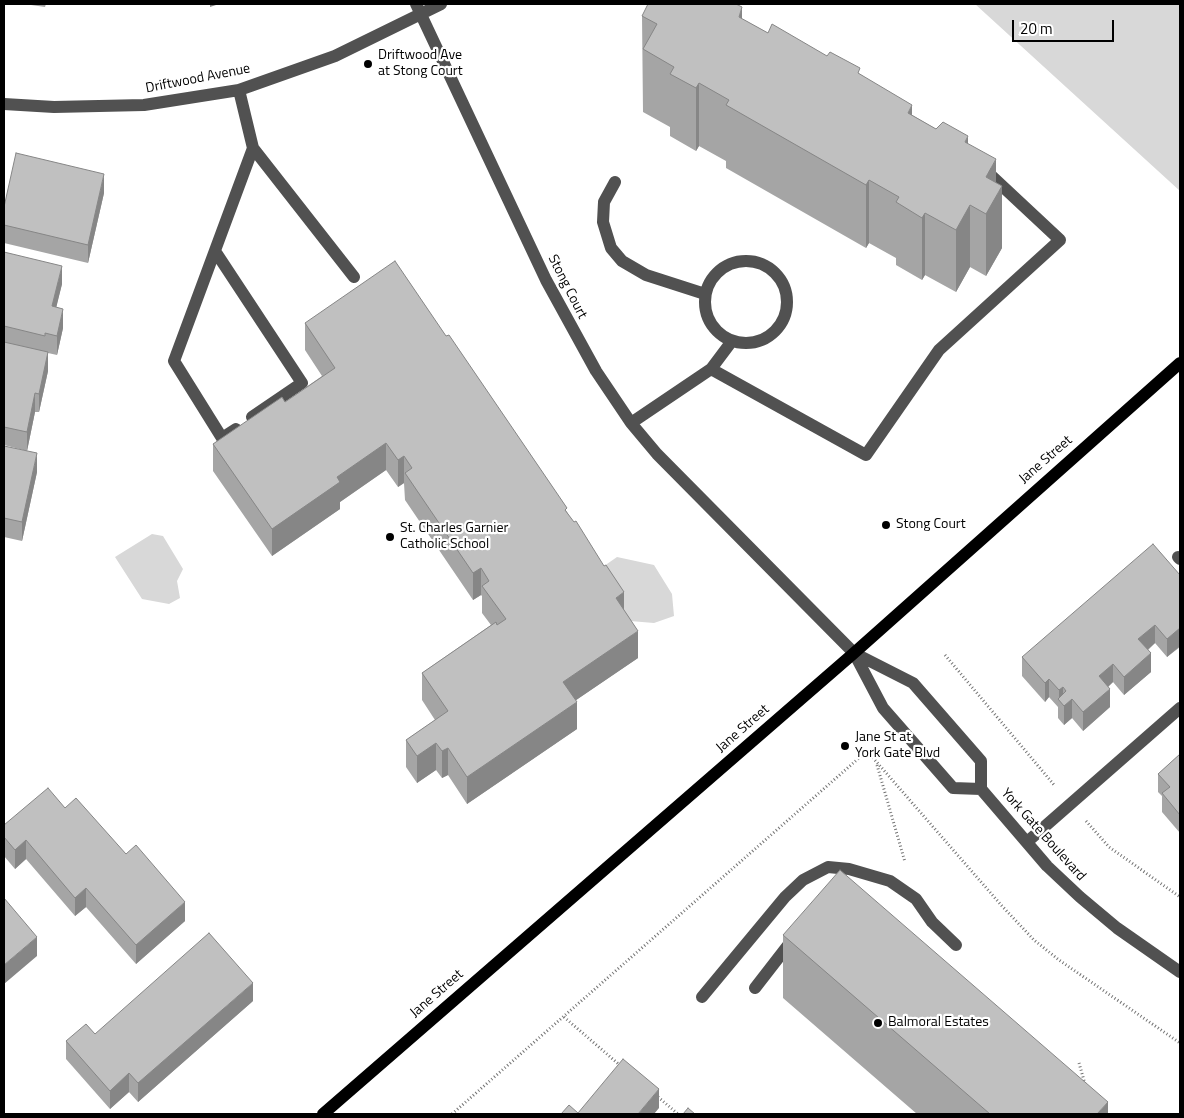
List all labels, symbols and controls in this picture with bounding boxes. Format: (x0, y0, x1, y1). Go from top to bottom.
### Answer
scale bar (1014, 10, 1116, 42)
text: 20 m (1020, 17, 1053, 40)
place label: Driftwood Ave at Stong Court (378, 48, 463, 80)
marker: Driftwood Ave at Stong Court (362, 58, 374, 70)
street label: Driftwood Avenue (144, 61, 252, 97)
street label: Stong Court (544, 252, 590, 322)
street label: Jane Street (1016, 432, 1076, 488)
place label: Stong Court (896, 517, 966, 533)
marker: Stong Court (880, 519, 892, 531)
place label: St. Charles Garnier Catholic School (400, 521, 508, 554)
marker: St. Charles Garnier Catholic School (384, 531, 396, 543)
street label: Jane Street (713, 701, 773, 757)
place label: Jane St at York Gate Blvd (855, 730, 940, 762)
marker: Jane St at York Gate Blvd (839, 740, 851, 752)
street label: York Gate Boulevard (997, 785, 1089, 885)
street label: Jane Street (407, 966, 467, 1022)
place label: Balmoral Estates (888, 1015, 989, 1031)
marker: Balmoral Estates (872, 1017, 884, 1029)

